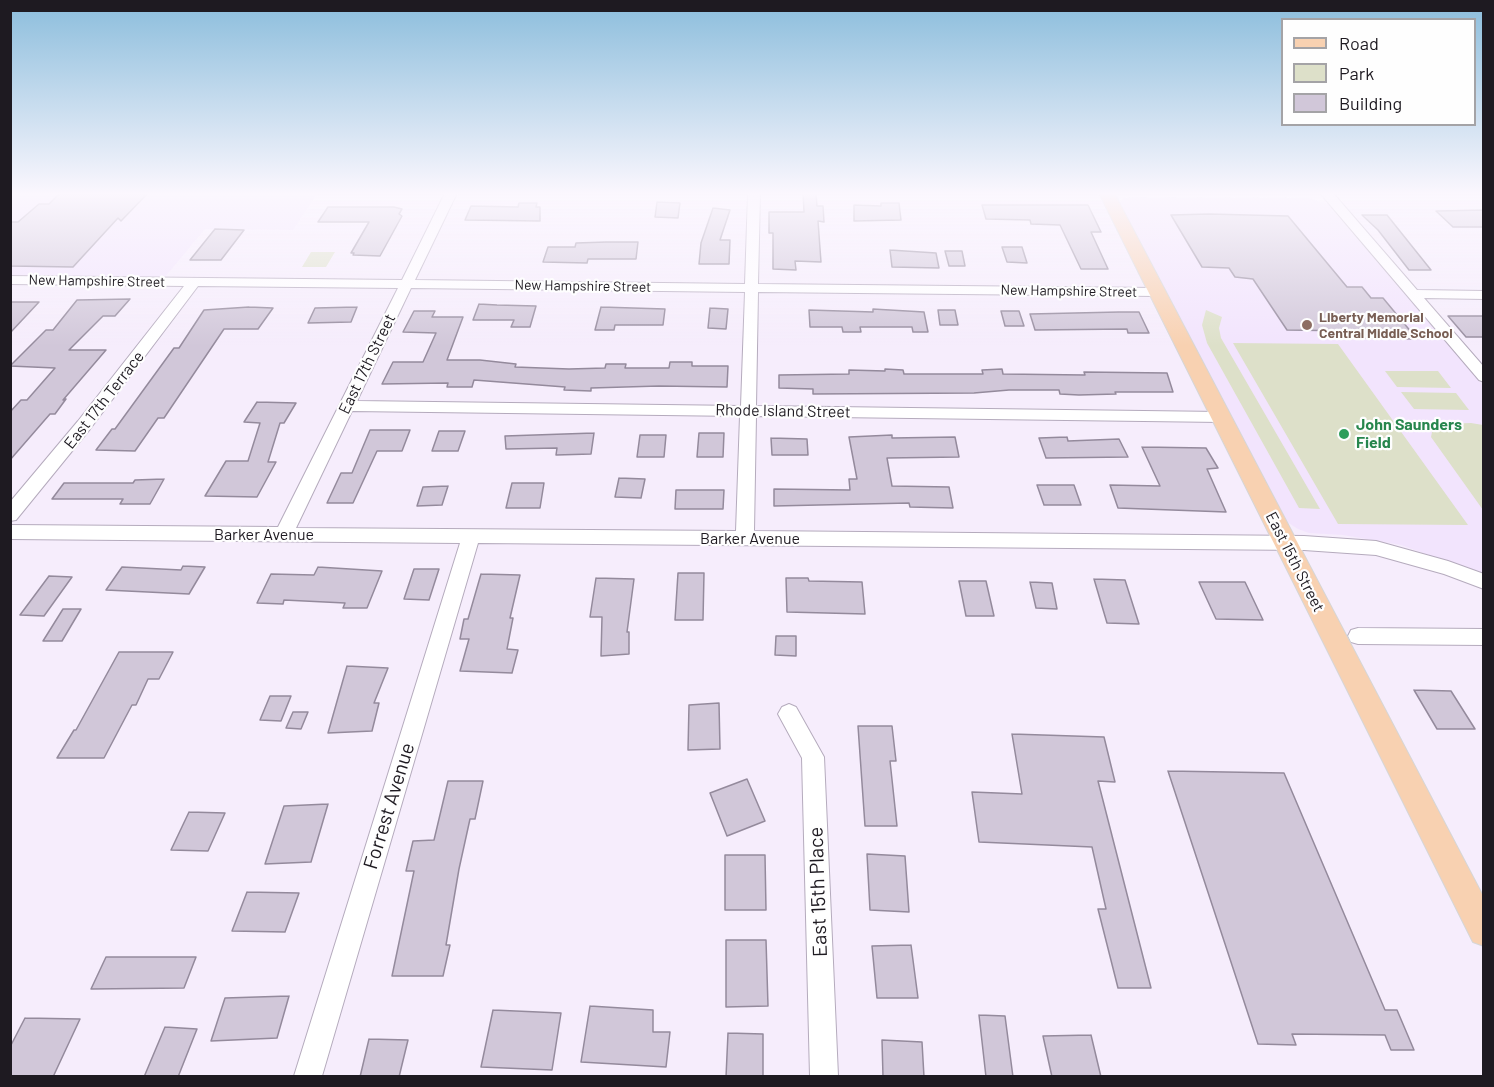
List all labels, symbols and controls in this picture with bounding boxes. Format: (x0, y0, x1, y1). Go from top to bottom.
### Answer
legend (1281, 18, 1476, 126)
text: Road (1339, 32, 1379, 54)
text: Park (1339, 62, 1374, 84)
text: Building (1339, 92, 1402, 114)
street label: New Hampshire Street (29, 271, 165, 291)
street label: New Hampshire Street (515, 276, 651, 296)
street label: New Hampshire Street (1001, 281, 1137, 301)
place label: Liberty Memorial Central Middle School (1319, 309, 1453, 342)
street label: East 17th Street (334, 311, 400, 417)
marker: Liberty Memorial Central Middle School (1300, 318, 1314, 332)
street label: East 17th Terrace (60, 347, 148, 453)
street label: Rhode Island Street (715, 400, 851, 422)
place label: John Saunders Field (1356, 415, 1462, 453)
marker: John Saunders Field (1337, 427, 1351, 441)
street label: East 15th Street (1262, 509, 1328, 615)
street label: Barker Avenue (214, 525, 314, 545)
street label: Barker Avenue (700, 529, 800, 549)
street label: Forrest Avenue (358, 740, 420, 872)
street label: East 15th Place (804, 827, 832, 957)

